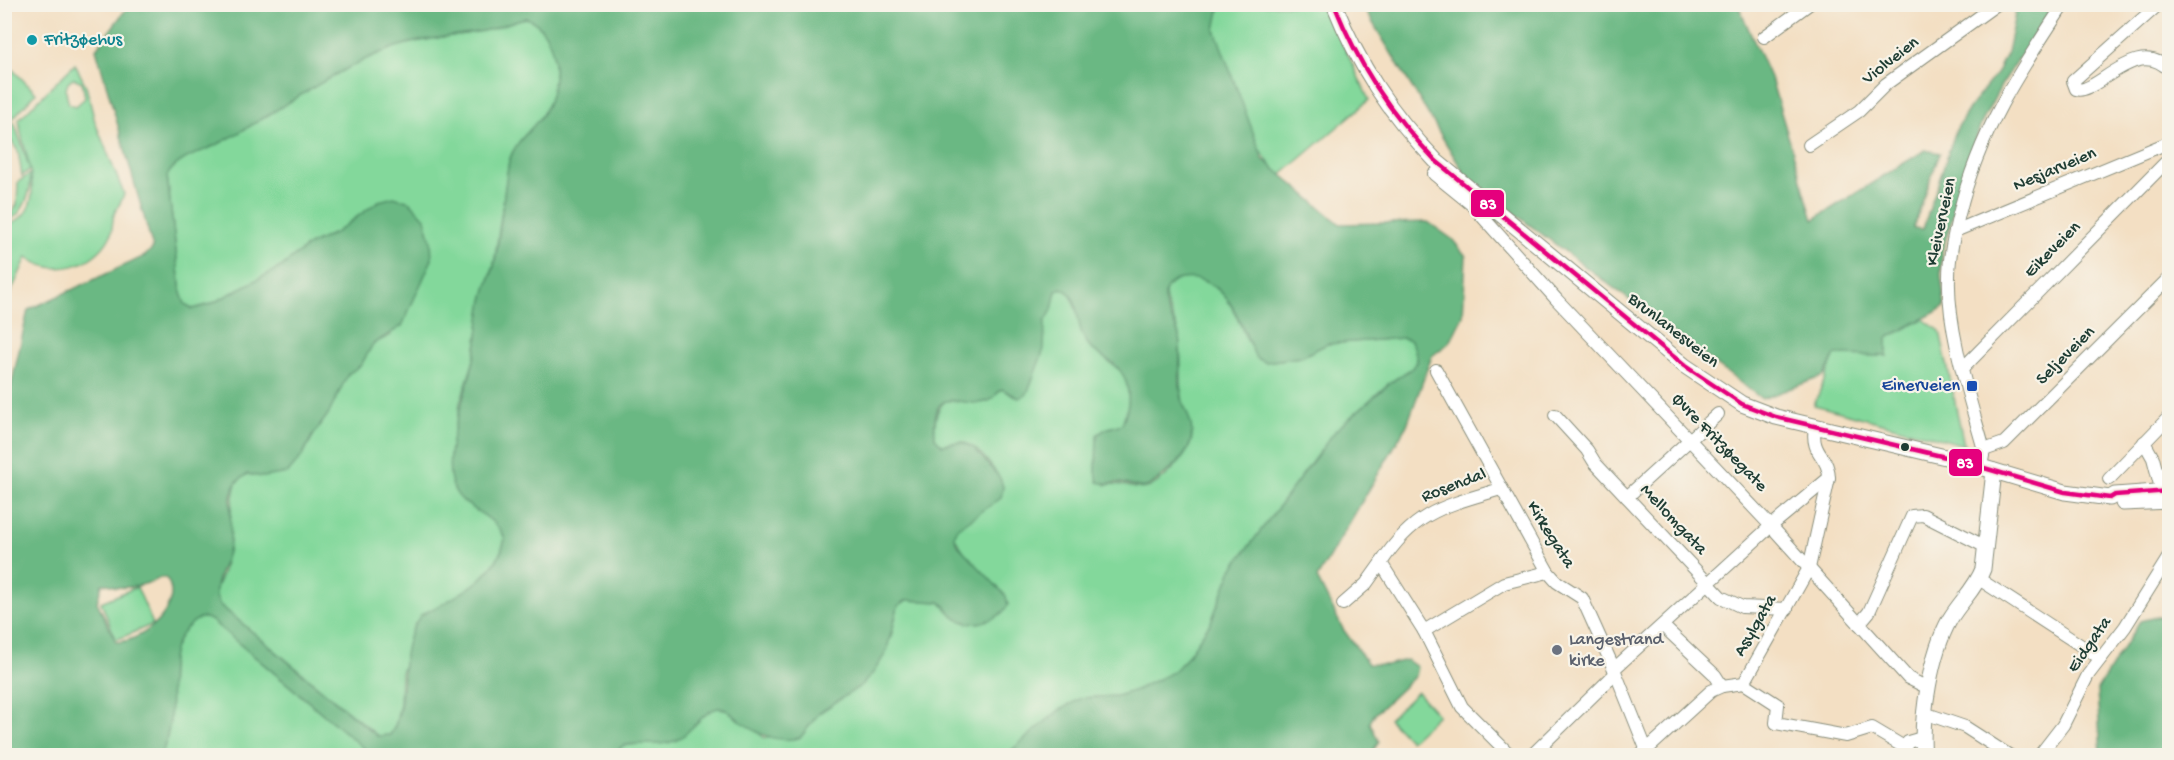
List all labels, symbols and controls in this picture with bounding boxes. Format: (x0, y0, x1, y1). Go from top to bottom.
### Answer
place label: Fritzøehus (43, 30, 124, 51)
street label: Violveien (1858, 32, 1924, 90)
marker: Fritzøehus (25, 33, 39, 47)
street label: Nesjarveien (2010, 143, 2100, 197)
street label: Kleiverveien (1922, 176, 1962, 268)
line badge: 83 (1470, 189, 1505, 218)
text: 83 (1479, 197, 1497, 216)
street label: Eikeveien (2020, 217, 2086, 283)
street label: Brunlanesveien (1622, 288, 1723, 373)
street label: Seljeveien (2032, 322, 2100, 390)
place label: Einerveien (1882, 376, 1960, 397)
marker: Einerveien (1965, 379, 1979, 393)
street label: Øvre Fritzøegate (1667, 389, 1772, 497)
unlabelled marker (1899, 441, 1911, 453)
line badge: 83 (1948, 448, 1983, 477)
text: 83 (1956, 456, 1974, 475)
street label: Rosendal (1419, 464, 1489, 508)
street label: Mellomgata (1635, 480, 1712, 561)
street label: Kirkegata (1521, 498, 1579, 573)
street label: Asylgata (1730, 591, 1783, 661)
street label: Eidgata (2063, 612, 2117, 677)
place label: Langestrand kirke (1569, 630, 1665, 672)
marker: Langestrand kirke (1550, 643, 1564, 657)

